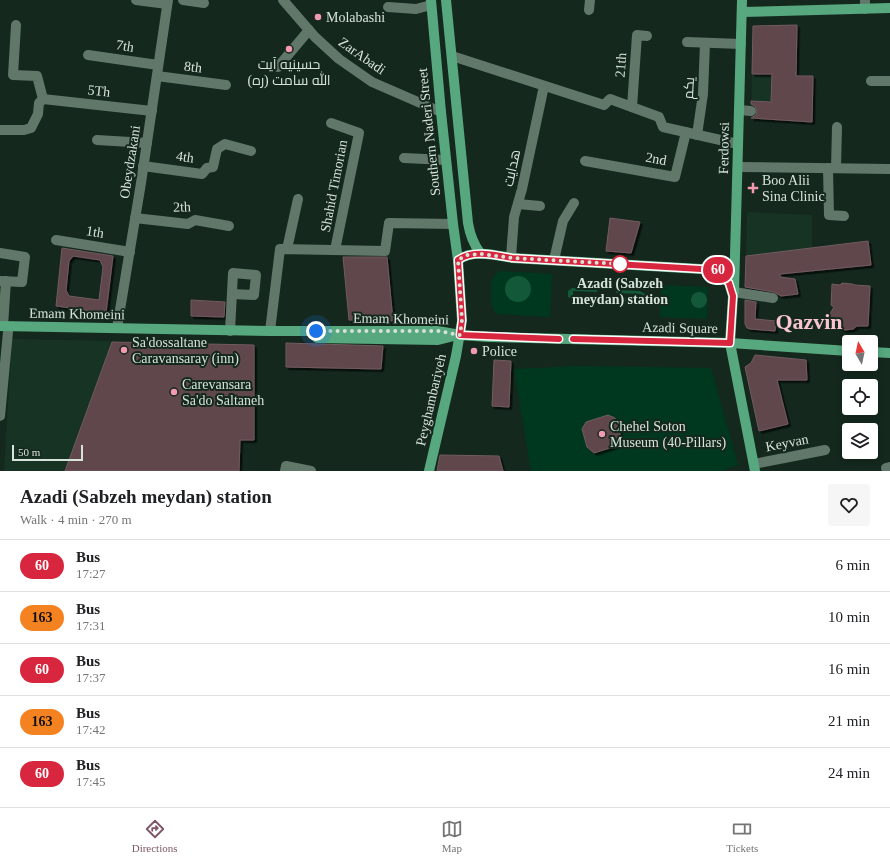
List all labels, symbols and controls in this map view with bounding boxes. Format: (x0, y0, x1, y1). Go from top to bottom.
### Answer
place label: Molabashi (326, 10, 385, 25)
marker: Molabashi (313, 12, 323, 22)
street label: ZarAbadi (336, 34, 388, 78)
street label: 7th (115, 37, 135, 55)
marker: حسینیه آیت الله سامت (ره) (284, 44, 294, 54)
street label: 21th (613, 52, 629, 78)
place label: حسینیه آیت الله سامت (ره) (248, 57, 330, 89)
street label: 8th (183, 58, 203, 76)
street label: Southern Naderi Street (415, 67, 443, 197)
street label: یکم (681, 76, 699, 100)
street label: 5Th (87, 82, 111, 100)
street label: Ferdowsi (716, 122, 732, 174)
street label: Obeydzakani (117, 124, 143, 200)
street label: Shahid Timorian (318, 139, 350, 233)
street label: 4th (175, 148, 195, 166)
street label: هدایت (501, 148, 523, 188)
street label: 2nd (644, 150, 668, 168)
place label: Boo Alii Sina Clinic (762, 173, 825, 204)
marker: Boo Alii Sina Clinic (747, 182, 759, 194)
street label: 2th (173, 199, 191, 215)
street label: 1th (85, 223, 105, 241)
marker: Azadi (Sabzeh meydan) station (611, 255, 629, 273)
line badge: 60 (700, 257, 736, 283)
text: 60 (711, 262, 725, 277)
place label: Azadi (Sabzeh meydan) station (572, 276, 668, 308)
street label: Emam Khomeini (29, 306, 125, 322)
district label: Qazvin (775, 309, 843, 334)
street label: Emam Khomeini (353, 311, 449, 327)
street label: Azadi Square (642, 320, 718, 336)
your location (306, 321, 326, 341)
place label: Sa'dossaltane Caravansaray (inn) (132, 335, 239, 367)
north arrow (842, 335, 878, 371)
map controls (842, 335, 878, 459)
place label: Police (482, 344, 517, 359)
marker: Sa'dossaltane Caravansaray (inn) (119, 345, 129, 355)
marker: Police (469, 346, 479, 356)
street label: Peyghambariyeh (413, 352, 449, 448)
place label: Carevansara Sa'do Saltaneh (182, 377, 264, 408)
button: locate (842, 379, 878, 415)
marker: Carevansara Sa'do Saltaneh (169, 387, 179, 397)
place label: Chehel Soton Museum (40-Pillars) (610, 419, 727, 451)
button: layers (842, 423, 878, 459)
marker: Chehel Soton Museum (40-Pillars) (597, 429, 607, 439)
street label: Keyvan (764, 431, 810, 455)
scale bar (12, 443, 83, 462)
text: 50 m (18, 446, 40, 458)
button: heart (828, 484, 870, 526)
text: Azadi (Sabzeh meydan) station (20, 486, 272, 507)
text: Walk · 4 min · 270 m (20, 512, 132, 527)
text: Bus (76, 549, 100, 565)
text: 6 min (835, 557, 870, 573)
text: 60 (35, 558, 49, 573)
text: 17:27 (76, 566, 106, 581)
text: Bus (76, 601, 100, 617)
text: 10 min (828, 609, 870, 625)
text: 163 (32, 610, 53, 625)
text: 17:31 (76, 618, 106, 633)
text: Bus (76, 653, 100, 669)
text: 16 min (828, 661, 870, 677)
text: 60 (35, 662, 49, 677)
text: 17:37 (76, 670, 106, 685)
text: Bus (76, 705, 100, 721)
text: 21 min (828, 713, 870, 729)
text: 163 (32, 714, 53, 729)
text: 17:42 (76, 722, 106, 737)
text: Bus (76, 757, 100, 773)
text: 24 min (828, 765, 870, 781)
text: 60 (35, 766, 49, 781)
text: 17:45 (76, 774, 106, 789)
tab: Directions (132, 818, 178, 854)
tab: Map (441, 818, 463, 854)
tab: Tickets (726, 818, 758, 854)

